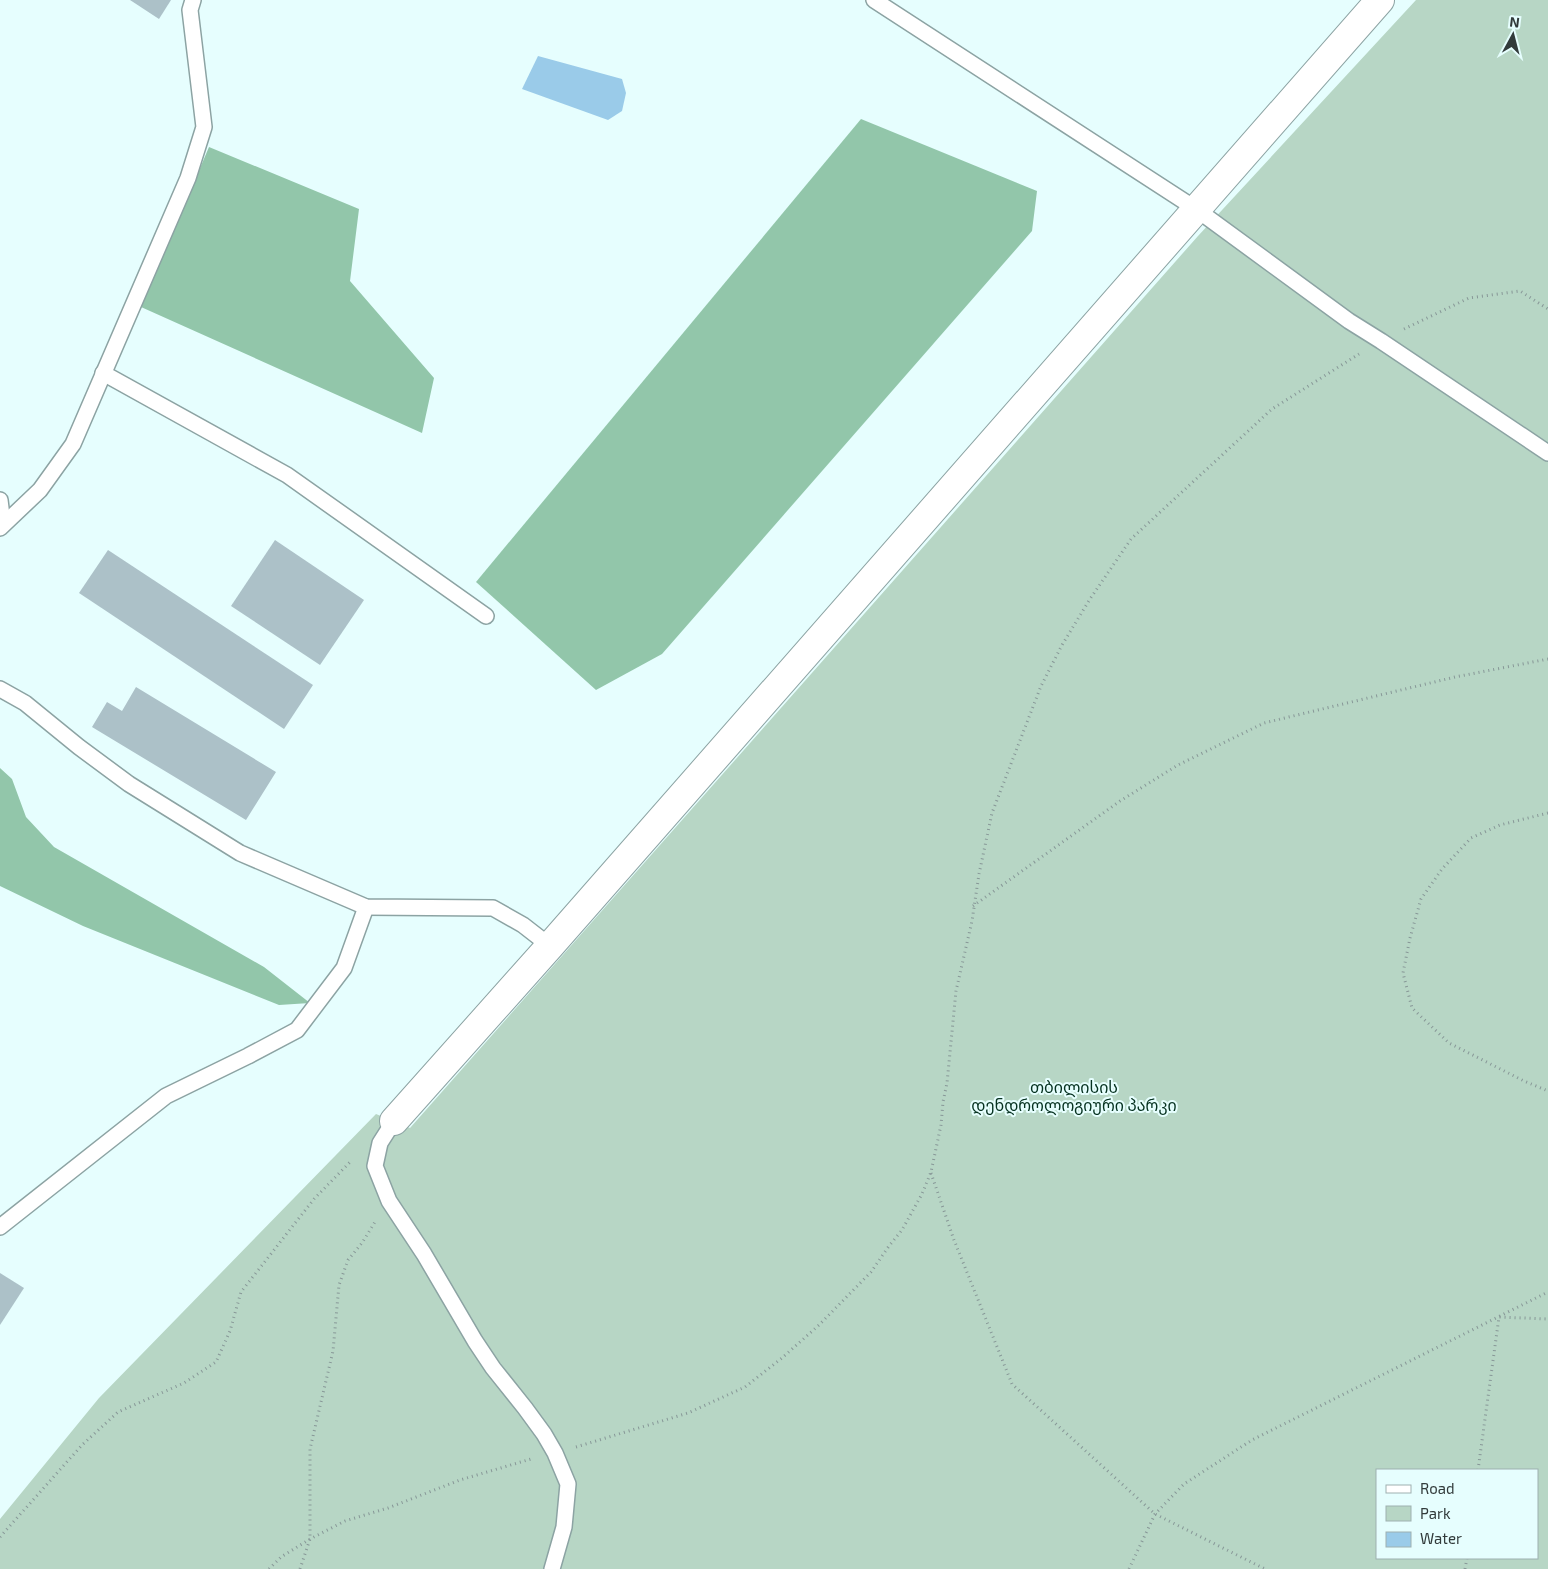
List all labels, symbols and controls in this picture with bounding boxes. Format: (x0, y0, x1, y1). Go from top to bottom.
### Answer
north arrow (1488, 10, 1538, 60)
text: N (1509, 13, 1521, 31)
park label: თბილისის დენდროლოგიური პარკი (971, 1077, 1177, 1116)
legend (1376, 1469, 1538, 1559)
text: Road (1420, 1479, 1455, 1497)
text: Park (1420, 1504, 1451, 1522)
text: Water (1420, 1529, 1462, 1547)

